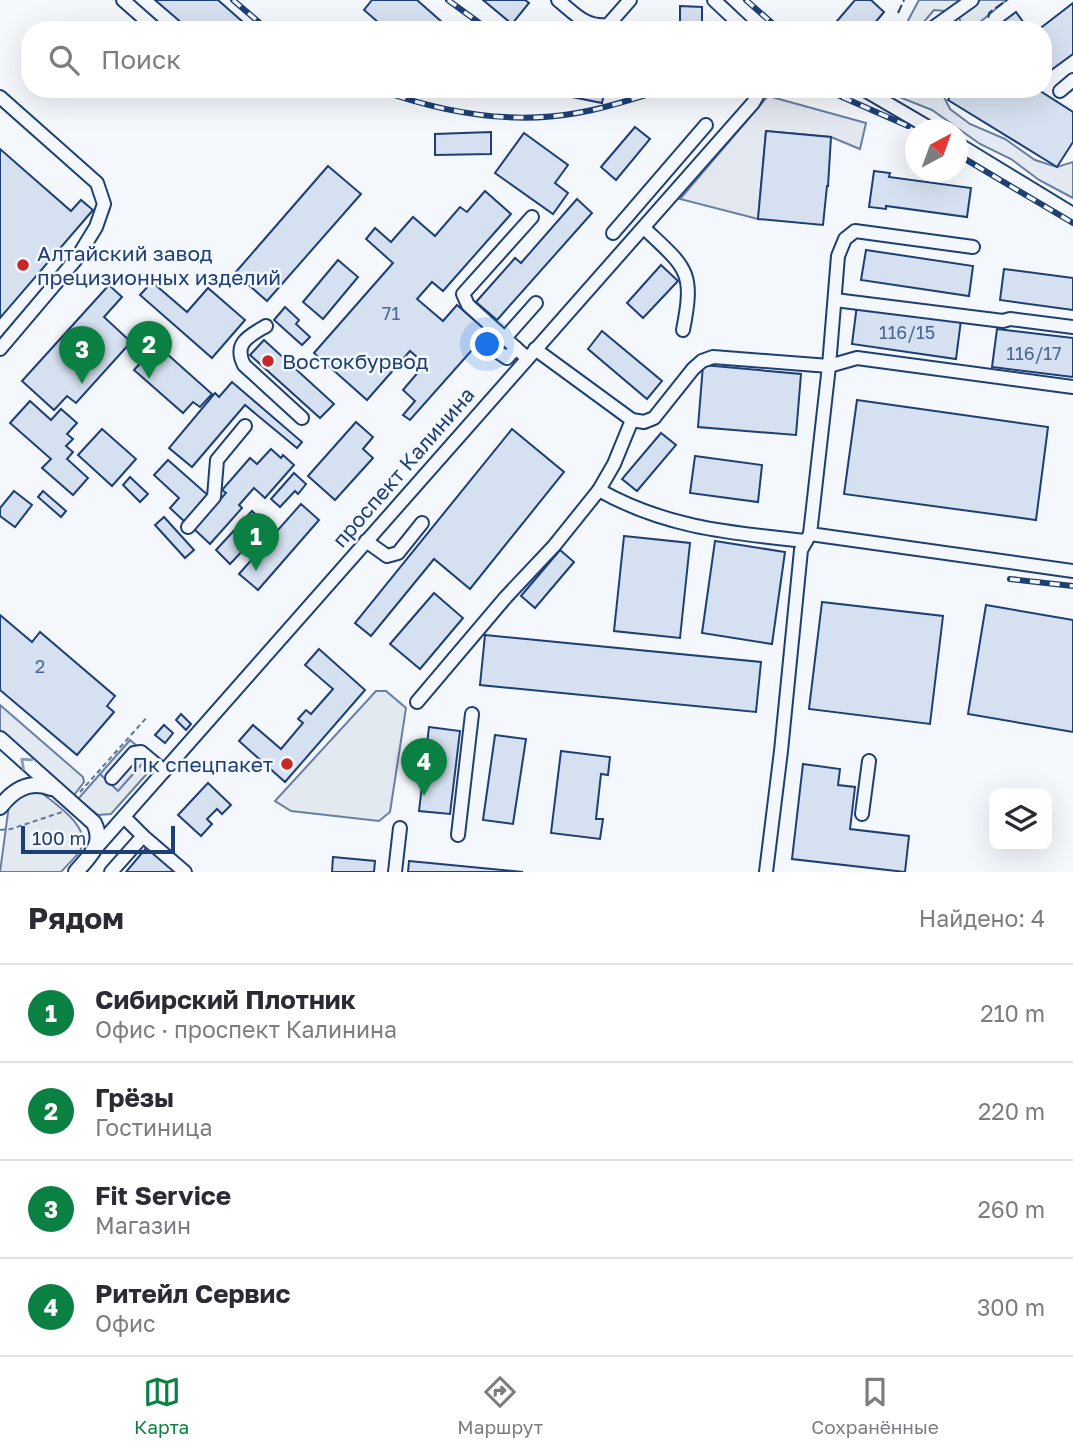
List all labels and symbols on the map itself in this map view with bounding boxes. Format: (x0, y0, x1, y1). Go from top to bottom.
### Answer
north arrow (905, 119, 968, 182)
place label: Алтайский завод прецизионных изделий (37, 240, 281, 290)
marker: Алтайский завод прецизионных изделий (15, 257, 31, 273)
house number: 71 (382, 302, 400, 324)
pin: 2 (126, 321, 172, 379)
house number: 116/15 (879, 321, 935, 343)
pin: 3 (59, 326, 105, 384)
your location (470, 327, 504, 361)
house number: 116/17 (1006, 342, 1062, 364)
place label: Востокбурвод (282, 348, 429, 374)
marker: Востокбурвод (260, 353, 276, 369)
street label: проспект Калинина (326, 382, 480, 552)
pin: 1 (233, 513, 279, 571)
house number: 2 (35, 655, 45, 677)
pin: 4 (401, 738, 447, 796)
place label: Пк спецпакет (132, 751, 273, 777)
marker: Пк спецпакет (279, 756, 295, 772)
one-way arrow (20, 758, 33, 770)
scale bar (21, 823, 175, 855)

